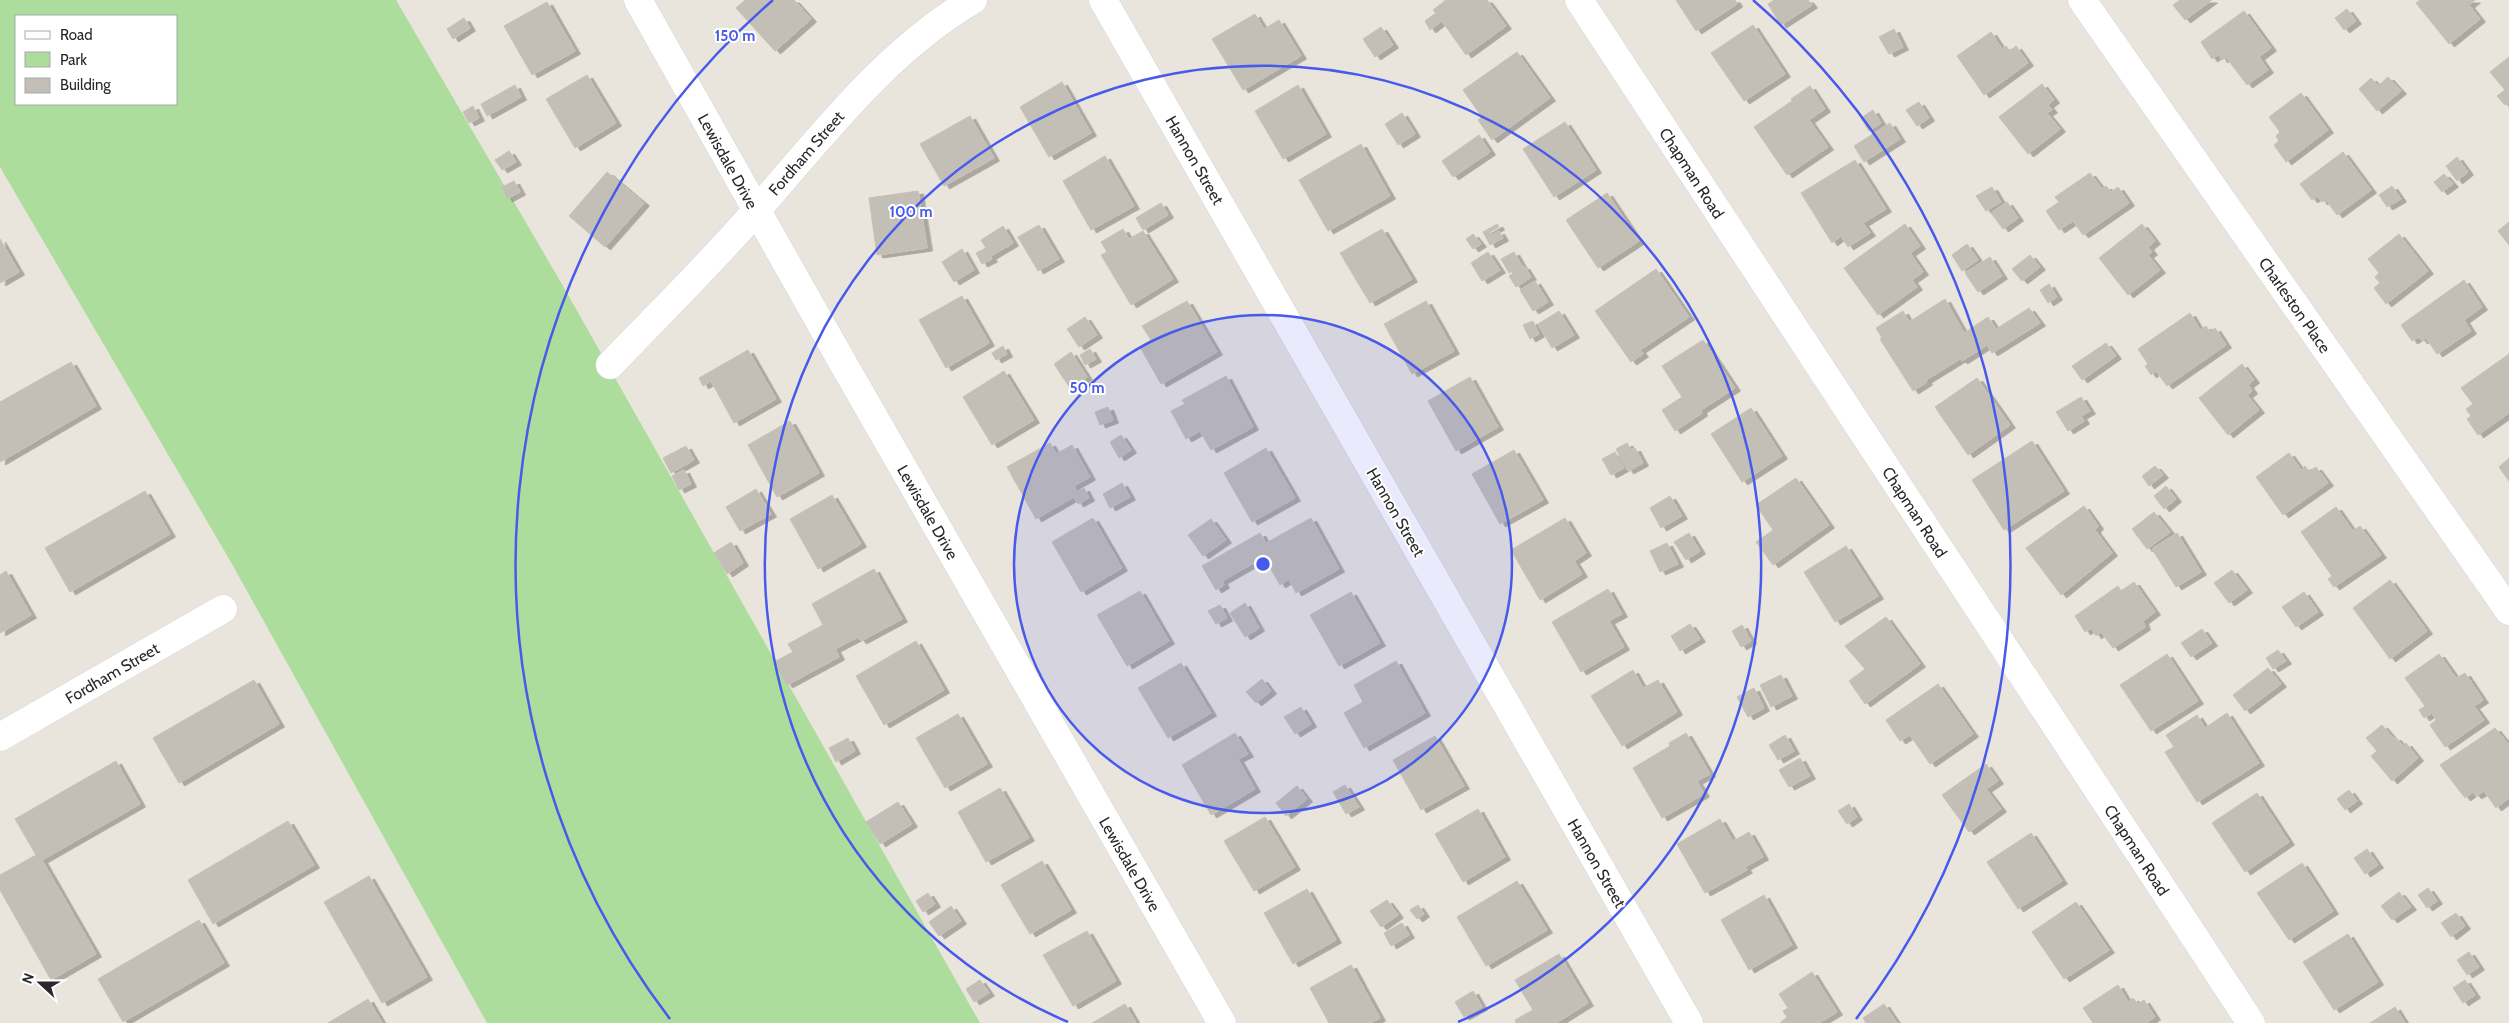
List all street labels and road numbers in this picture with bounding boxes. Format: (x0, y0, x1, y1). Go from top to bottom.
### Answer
street label: Fordham Street (765, 107, 848, 199)
street label: Lewisdale Drive (694, 110, 761, 212)
street label: Hannon Street (1162, 113, 1228, 208)
street label: Chapman Road (1655, 124, 1728, 222)
street label: Charleston Place (2255, 254, 2335, 357)
street label: Lewisdale Drive (893, 462, 962, 563)
street label: Chapman Road (1878, 463, 1951, 561)
street label: Hannon Street (1363, 465, 1429, 560)
street label: Fordham Street (62, 639, 163, 708)
street label: Chapman Road (2100, 801, 2173, 899)
street label: Lewisdale Drive (1095, 814, 1164, 915)
street label: Hannon Street (1564, 816, 1630, 911)

